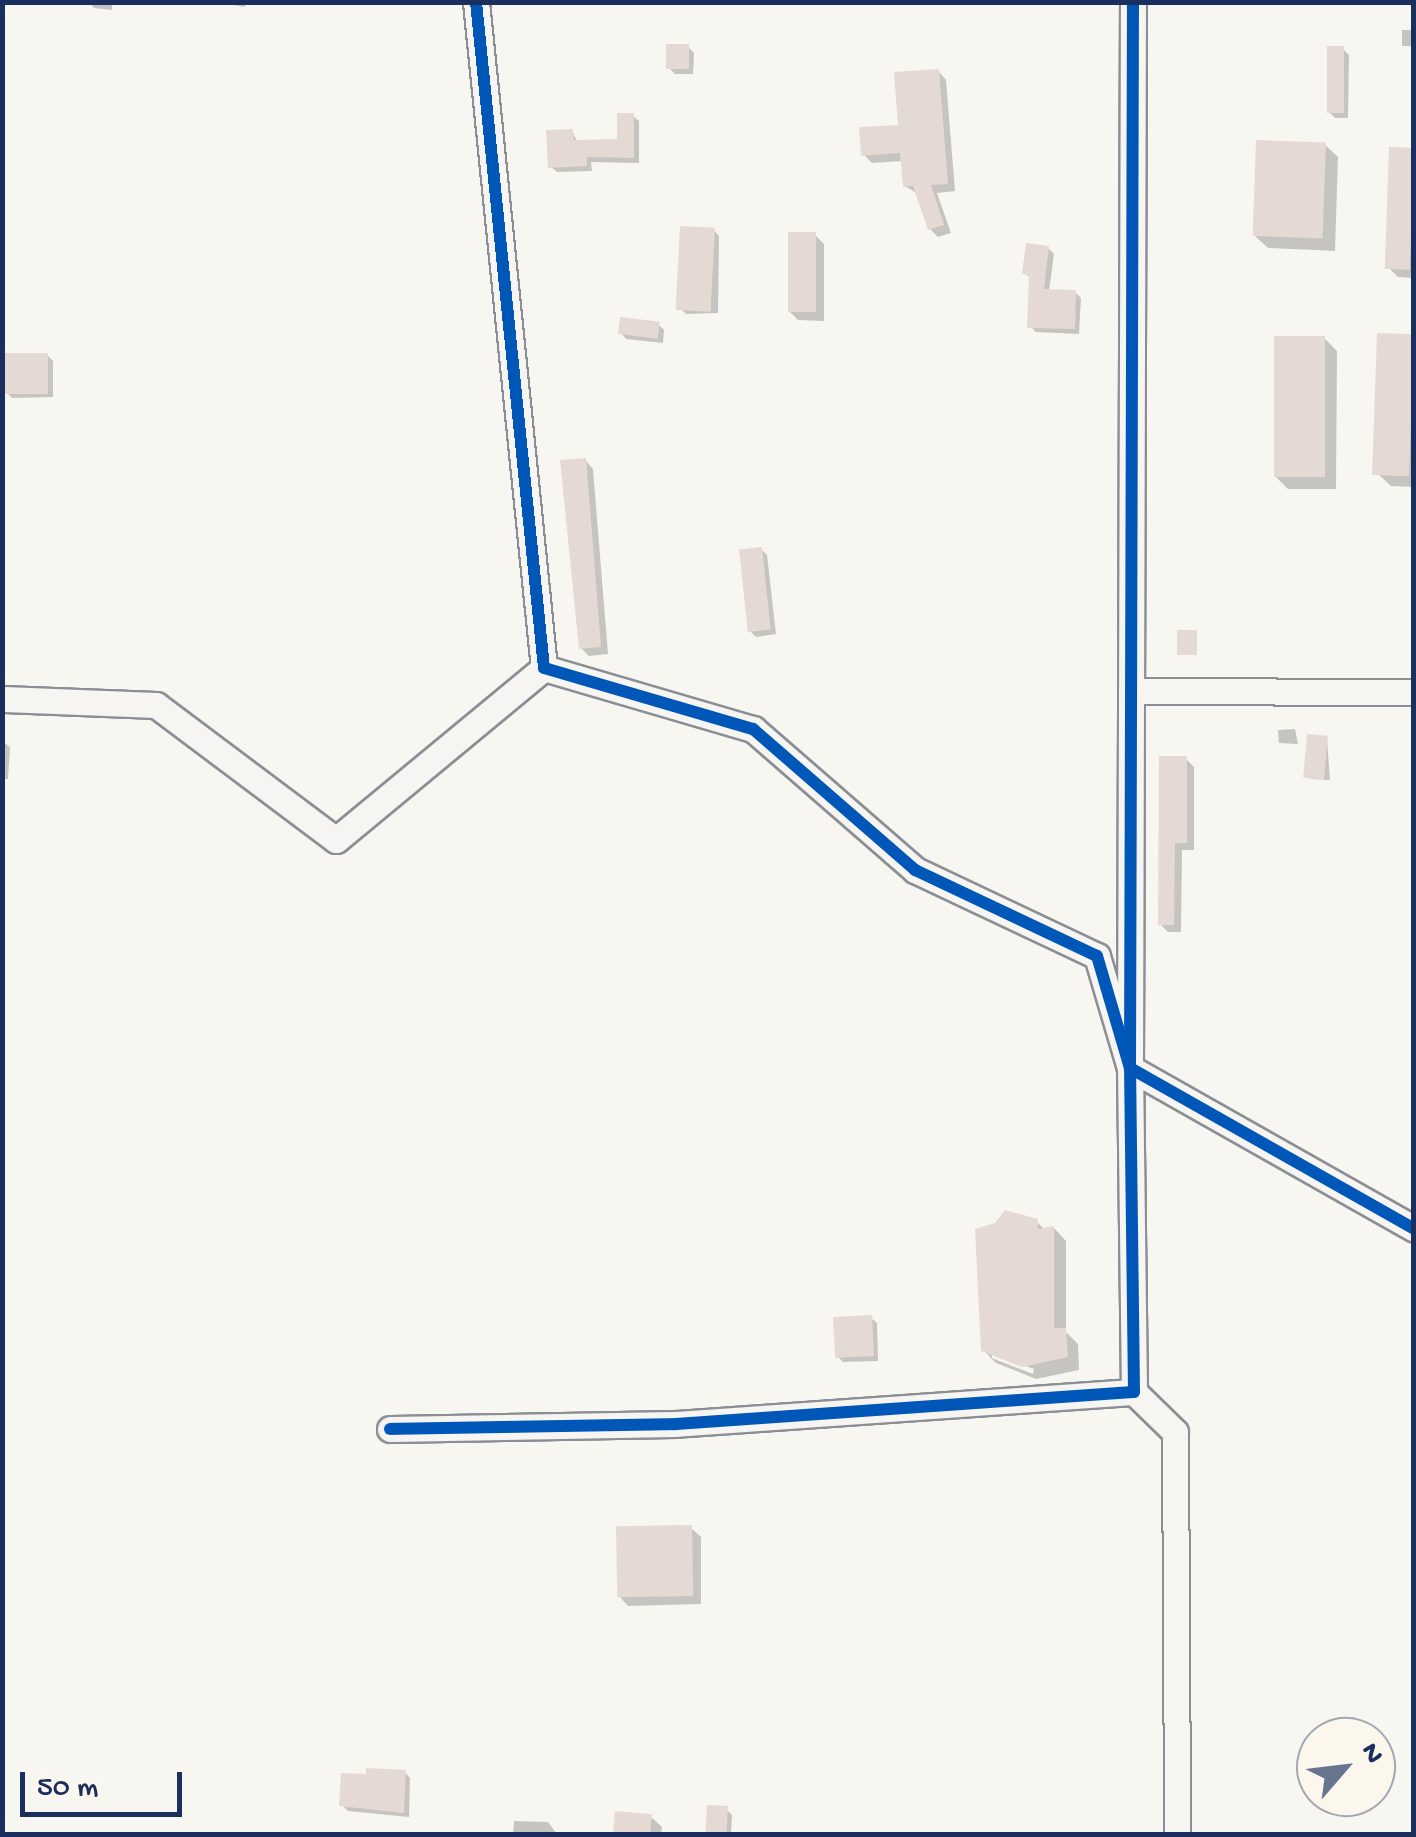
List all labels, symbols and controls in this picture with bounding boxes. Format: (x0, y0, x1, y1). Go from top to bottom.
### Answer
north arrow (1296, 1717, 1396, 1817)
text: N (1352, 1738, 1390, 1769)
scale bar (25, 1752, 188, 1814)
text: 50 m (37, 1772, 98, 1807)

